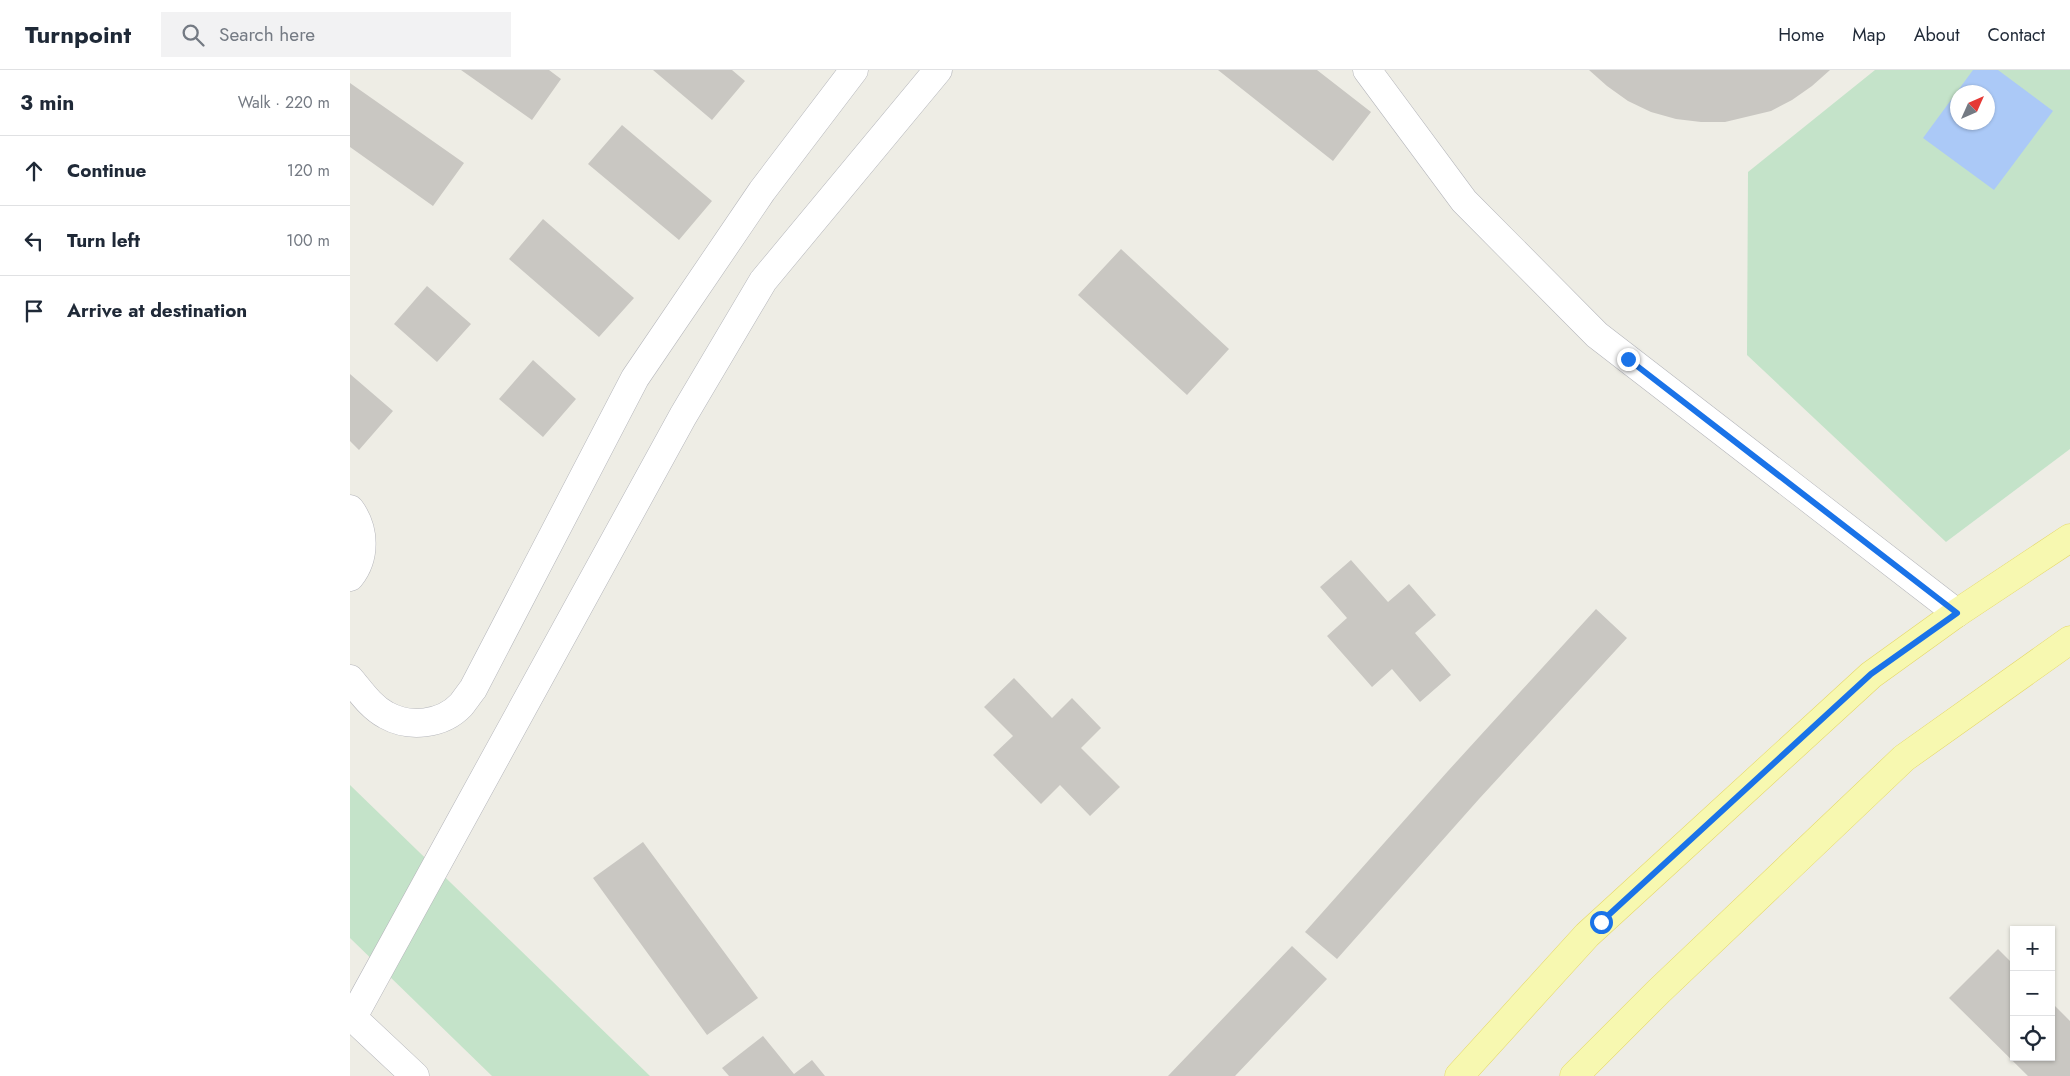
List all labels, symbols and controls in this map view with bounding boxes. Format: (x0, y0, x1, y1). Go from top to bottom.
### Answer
search box (161, 12, 511, 57)
text: Turnpoint (25, 17, 131, 52)
icon: search (179, 21, 207, 49)
text: Search here (219, 21, 315, 48)
text: Home (1778, 22, 1824, 48)
text: Map (1852, 22, 1886, 48)
text: About (1914, 22, 1959, 48)
text: Contact (1987, 22, 2045, 48)
north arrow (1950, 85, 1995, 130)
text: 3 min (20, 88, 74, 118)
text: Walk · 220 m (238, 91, 330, 114)
icon: ahead (20, 157, 48, 185)
text: Continue (67, 157, 146, 184)
text: 120 m (287, 159, 330, 182)
icon: left (20, 227, 48, 255)
text: Turn left (67, 227, 140, 254)
text: 100 m (286, 229, 330, 252)
icon: arrive (20, 297, 48, 325)
text: Arrive at destination (67, 297, 247, 324)
route end (1617, 348, 1640, 371)
route start (1590, 911, 1613, 934)
map controls (2010, 926, 2055, 1061)
button: + (2010, 926, 2055, 971)
button: − (2010, 971, 2055, 1016)
button: locate (2010, 1016, 2055, 1061)

